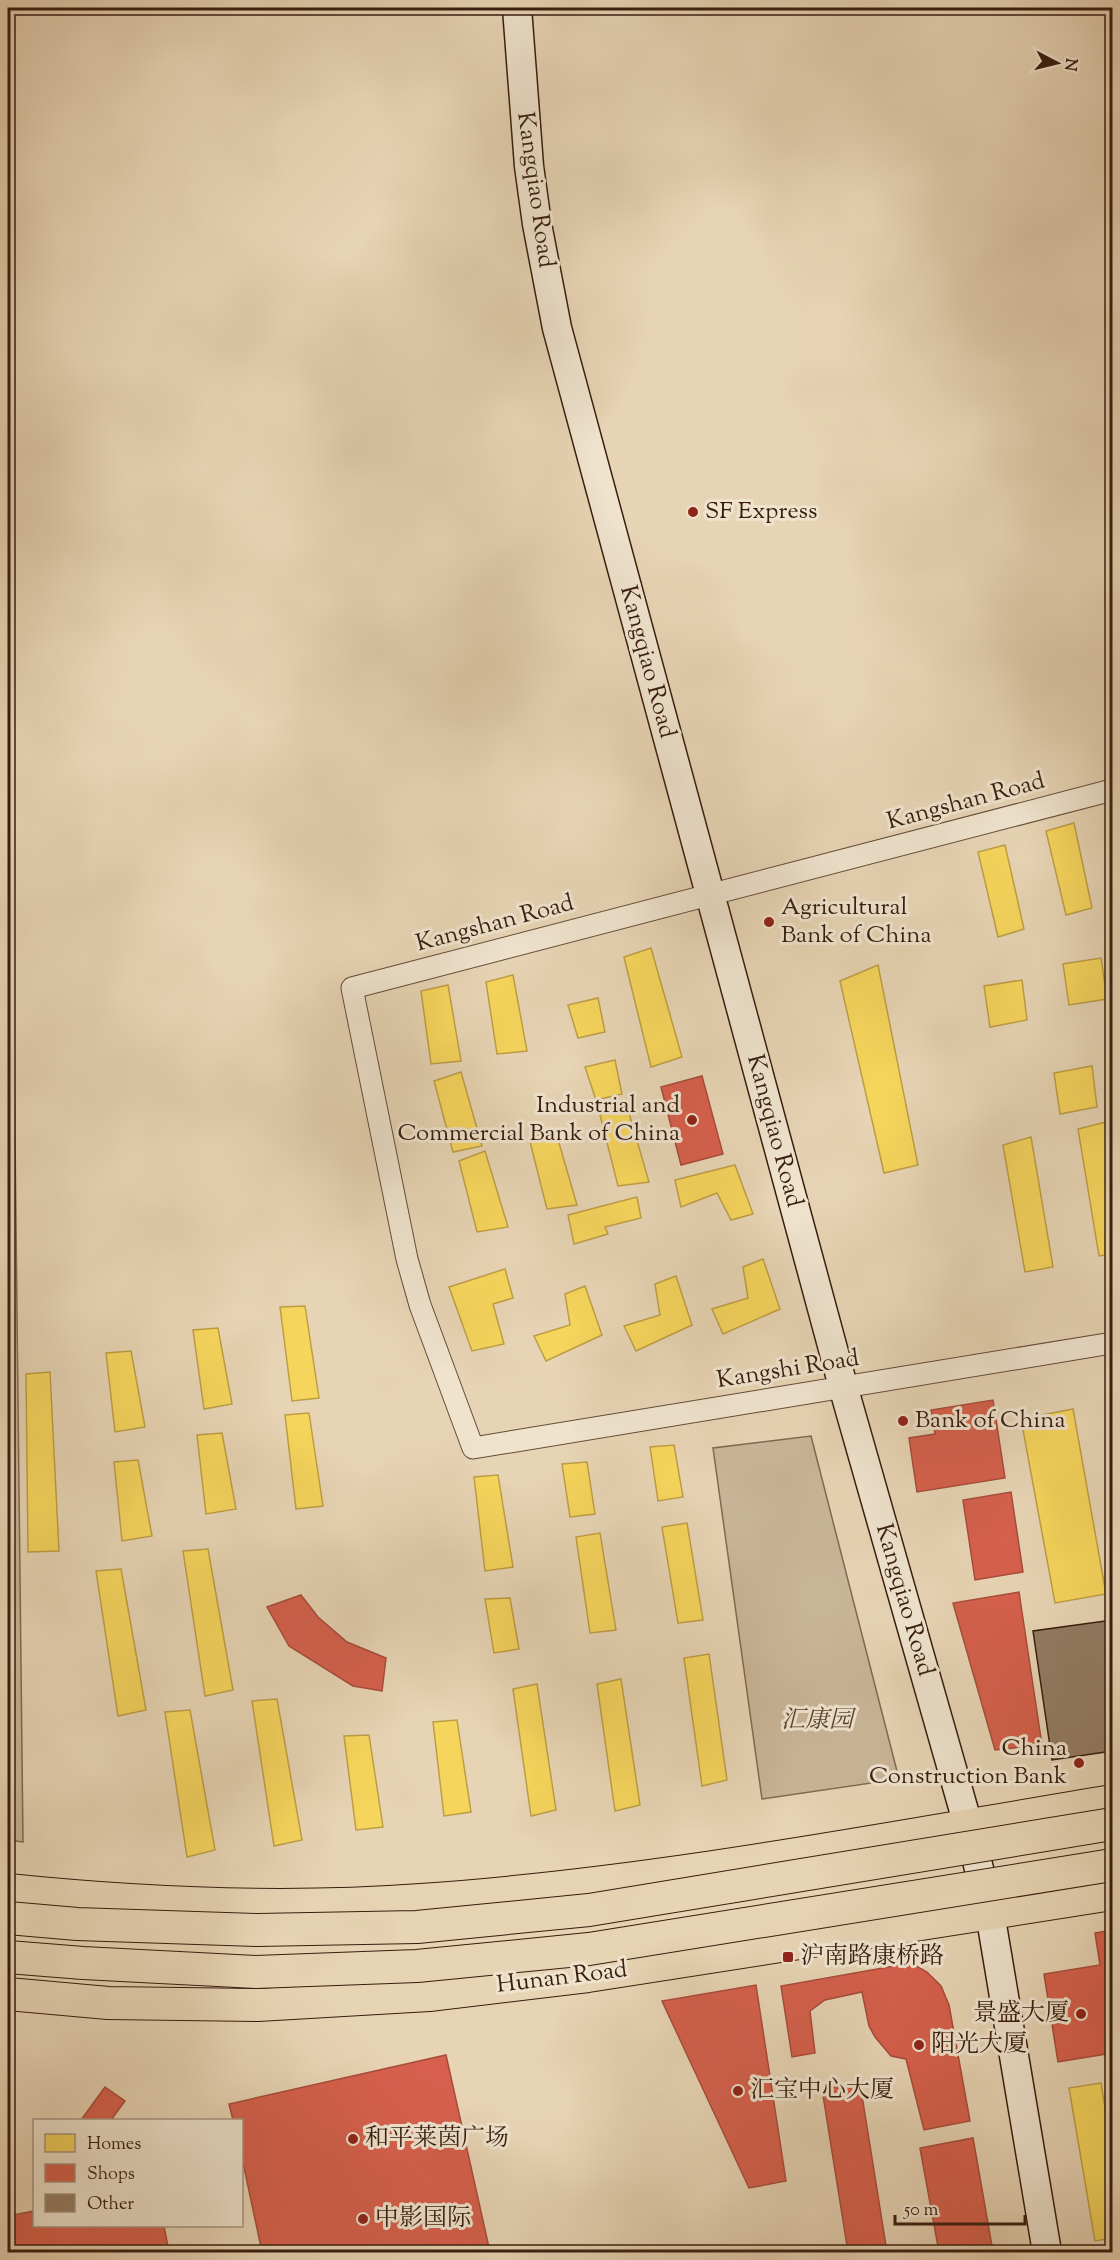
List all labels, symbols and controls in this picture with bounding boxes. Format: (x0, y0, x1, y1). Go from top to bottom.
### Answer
north arrow (1027, 33, 1087, 93)
text: N (1057, 57, 1082, 72)
street label: Kangqiao Road (507, 110, 563, 271)
place label: SF Express (705, 495, 818, 529)
marker: SF Express (686, 505, 700, 519)
street label: Kangqiao Road (610, 582, 684, 743)
street label: Kangshan Road (883, 765, 1049, 839)
street label: Kangshan Road (412, 887, 578, 961)
place label: Agricultural Bank of China (781, 891, 932, 953)
marker: Agricultural Bank of China (762, 915, 776, 929)
street label: Kangqiao Road (737, 1051, 811, 1212)
place label: Industrial and Commercial Bank of China (397, 1089, 680, 1151)
marker: Industrial and Commercial Bank of China (685, 1113, 699, 1127)
street label: Kangshi Road (714, 1342, 862, 1398)
place label: Bank of China (915, 1404, 1066, 1438)
marker: Bank of China (896, 1414, 910, 1428)
street label: Kangqiao Road (866, 1520, 942, 1681)
park label: 汇康园 (781, 1704, 857, 1738)
place label: China Construction Bank (869, 1732, 1067, 1794)
marker: China Construction Bank (1072, 1756, 1086, 1770)
place label: 沪南路康桥路 (800, 1940, 944, 1974)
marker: 沪南路康桥路 (781, 1950, 795, 1964)
street label: Hunan Road (495, 1953, 630, 2003)
place label: 景盛大厦 (973, 1997, 1069, 2031)
marker: 景盛大厦 (1074, 2007, 1088, 2021)
place label: 阳光大厦 (931, 2028, 1027, 2062)
marker: 阳光大厦 (912, 2038, 926, 2052)
place label: 汇宝中心大厦 (750, 2074, 894, 2108)
marker: 汇宝中心大厦 (731, 2084, 745, 2098)
legend (33, 2119, 243, 2227)
place label: 和平莱茵广场 (365, 2122, 509, 2156)
text: Homes (87, 2132, 141, 2158)
marker: 和平莱茵广场 (346, 2132, 360, 2146)
text: Shops (87, 2162, 135, 2188)
scale bar (895, 2188, 1026, 2226)
text: Other (87, 2192, 134, 2218)
text: 50 m (903, 2198, 939, 2224)
place label: 中影国际 (375, 2202, 471, 2236)
marker: 中影国际 (356, 2212, 370, 2226)

